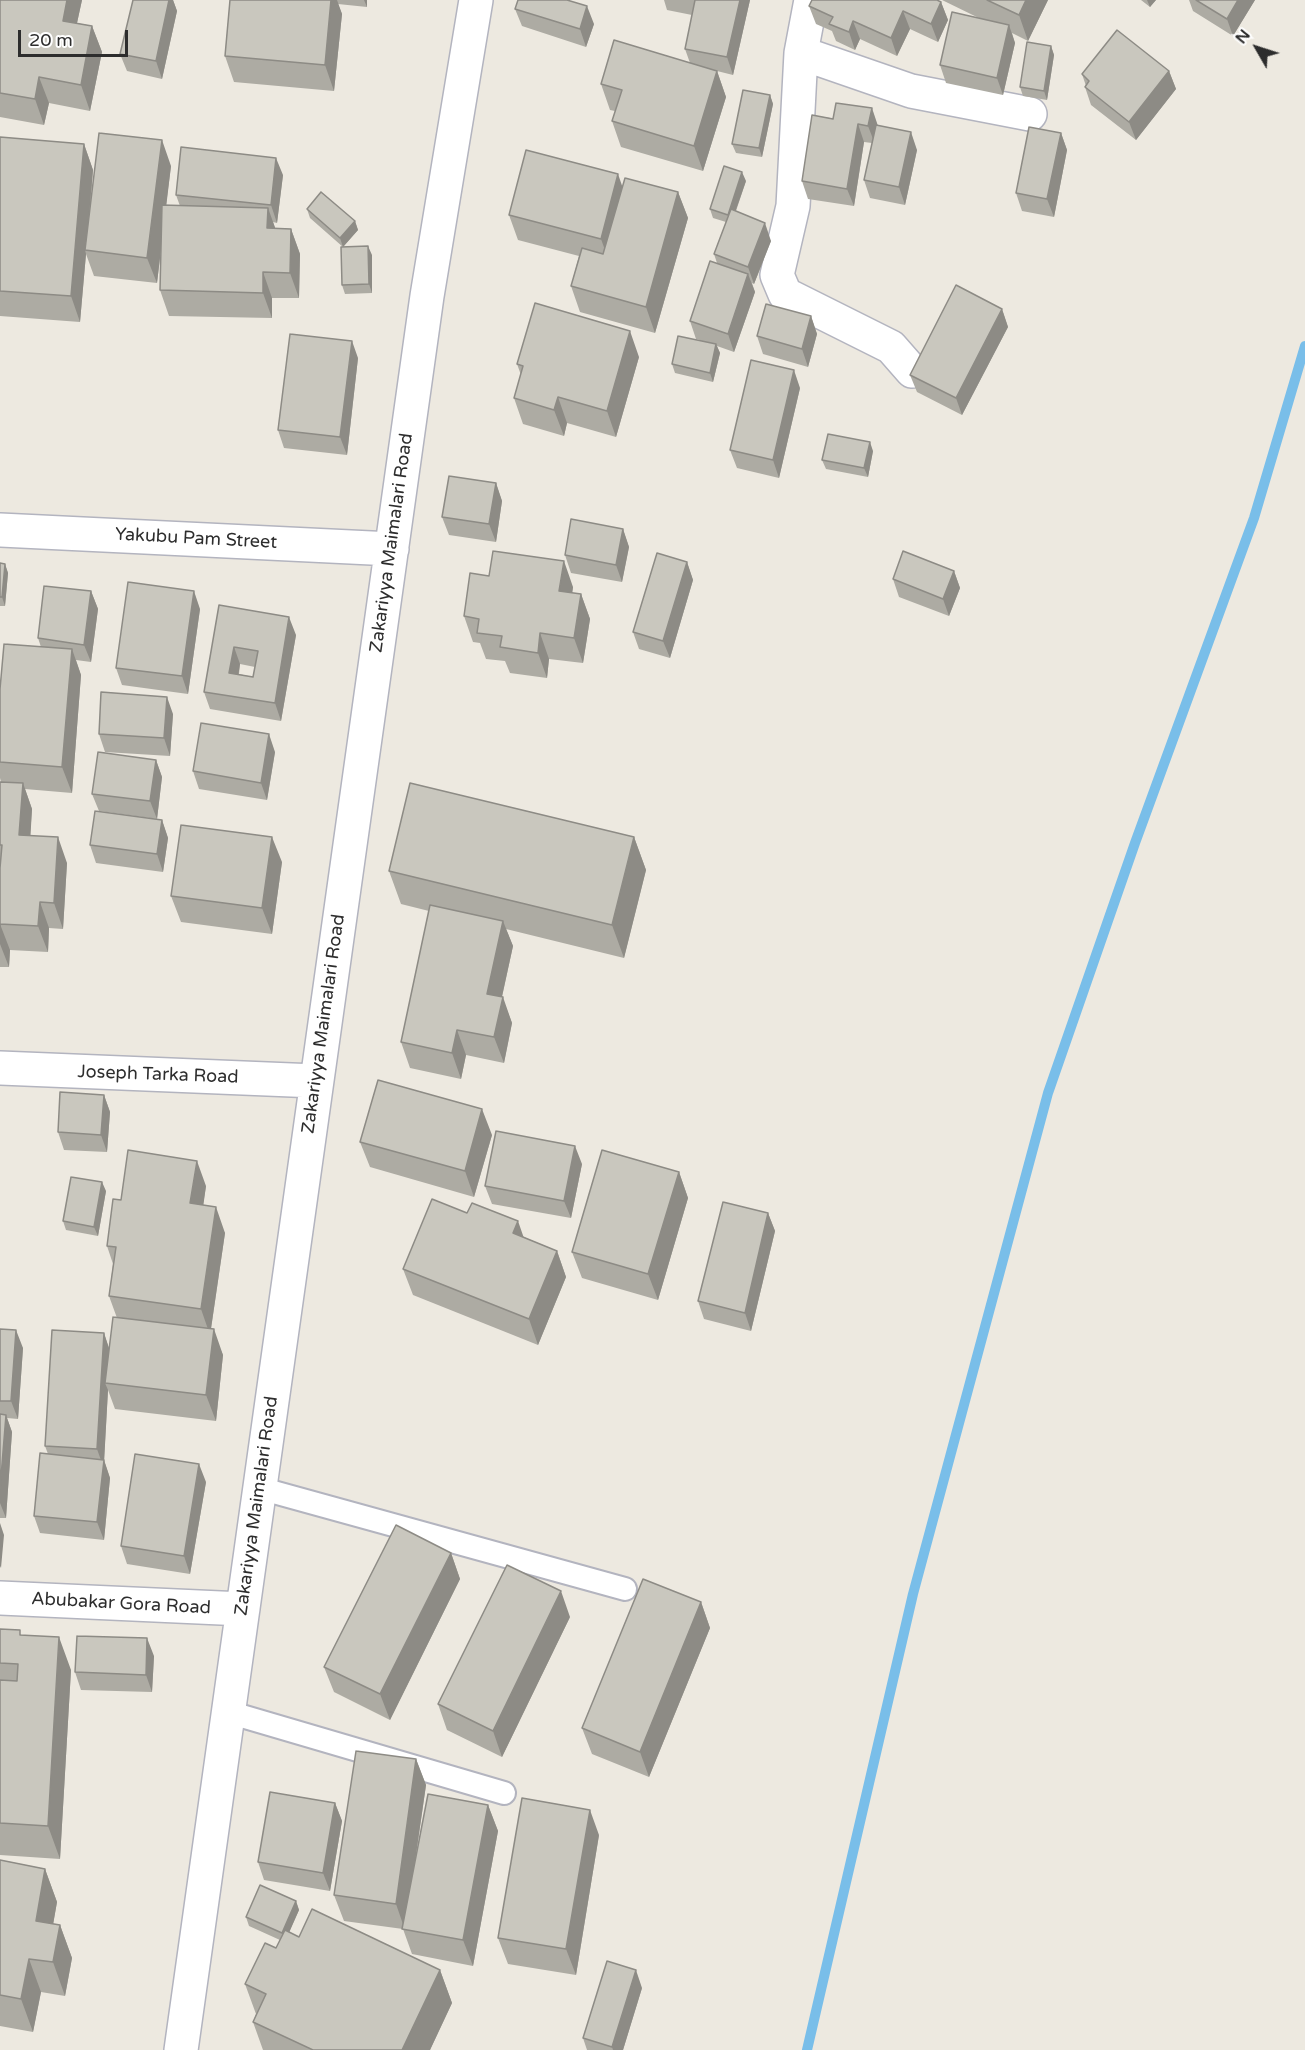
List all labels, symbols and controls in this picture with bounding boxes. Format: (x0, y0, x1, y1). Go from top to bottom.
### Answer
scale bar (21, 18, 130, 56)
north arrow (1227, 18, 1287, 78)
text: N (1231, 25, 1255, 48)
text: 20 m (29, 29, 73, 51)
street label: Zakariyya Maimalari Road (366, 432, 418, 654)
street label: Yakubu Pam Street (114, 524, 278, 554)
street label: Zakariyya Maimalari Road (298, 913, 350, 1135)
street label: Joseph Tarka Road (77, 1061, 239, 1089)
street label: Zakariyya Maimalari Road (231, 1395, 283, 1617)
street label: Abubakar Gora Road (31, 1589, 211, 1619)

